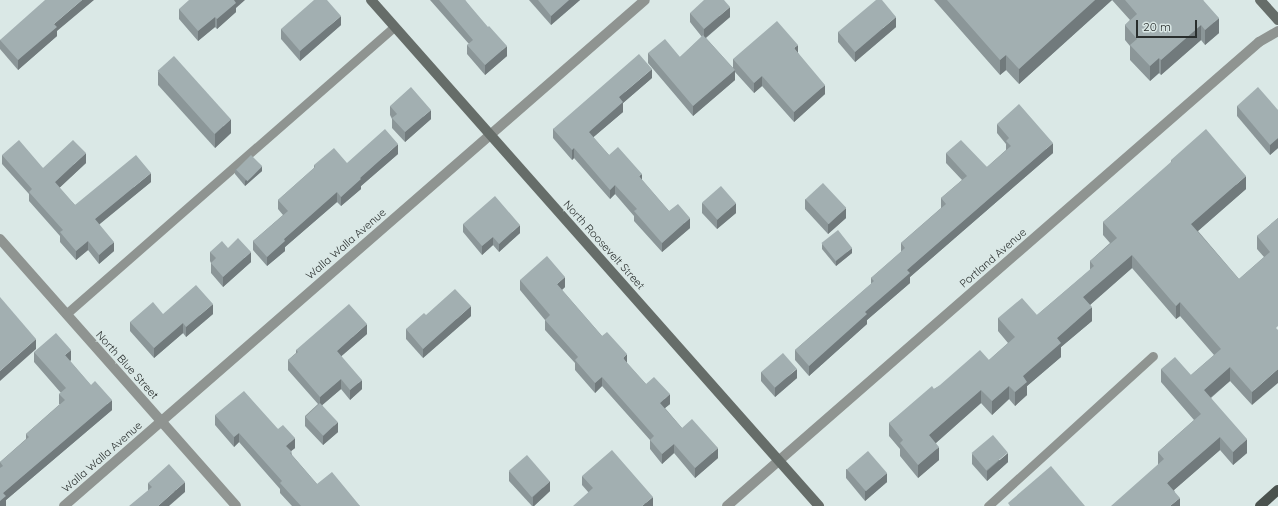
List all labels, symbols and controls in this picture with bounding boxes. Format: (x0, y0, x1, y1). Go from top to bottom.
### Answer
scale bar (1138, 12, 1199, 38)
text: 20 m (1143, 19, 1171, 34)
street label: North Roosevelt Street (561, 198, 647, 292)
street label: Walla Walla Avenue (303, 206, 389, 282)
street label: Portland Avenue (957, 225, 1029, 291)
street label: North Blue Street (93, 328, 161, 402)
street label: Walla Walla Avenue (59, 419, 145, 495)

